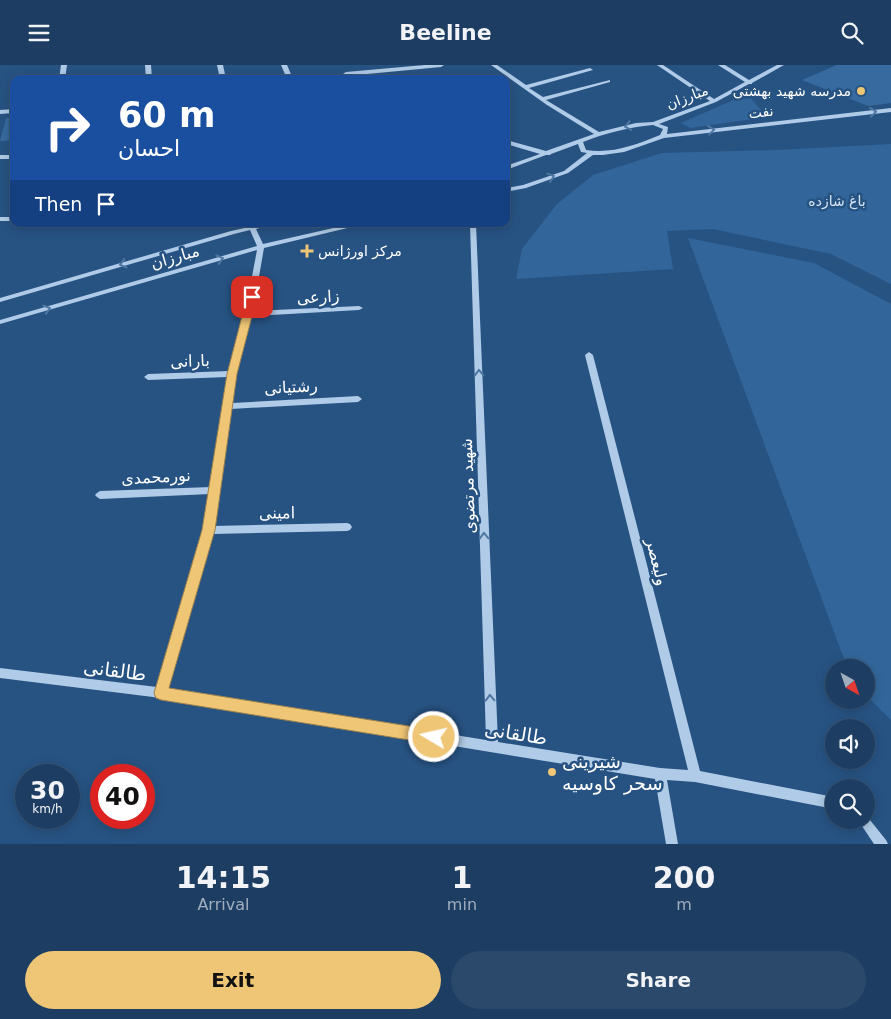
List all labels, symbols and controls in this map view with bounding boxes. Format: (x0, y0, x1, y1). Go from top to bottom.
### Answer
icon: menu (25, 19, 53, 47)
icon: search (838, 19, 866, 47)
text: Beeline (399, 20, 492, 45)
street label: مبارزان (664, 82, 711, 113)
place label: مدرسه شهید بهشتی (733, 83, 851, 100)
marker: مدرسه شهید بهشتی (855, 85, 867, 97)
icon: right (35, 95, 100, 160)
text: 60 m (118, 95, 215, 135)
street label: نفت (748, 103, 774, 121)
one-way arrow (869, 107, 877, 118)
one-way arrow (624, 121, 632, 131)
one-way arrow (708, 125, 716, 136)
text: احسان (118, 136, 180, 161)
one-way arrow (547, 173, 555, 183)
icon: arrive (92, 190, 120, 218)
text: Then (35, 193, 82, 215)
park label: باغ شازده (808, 193, 866, 210)
street label: مبارزان (148, 241, 202, 274)
place label: مرکز اورژانس (318, 243, 402, 260)
marker: مرکز اورژانس (300, 244, 314, 258)
one-way arrow (215, 254, 223, 264)
one-way arrow (120, 259, 128, 269)
pin (231, 276, 273, 318)
icon: arrive (238, 283, 266, 311)
street label: زارعی (296, 286, 340, 309)
one-way arrow (42, 304, 50, 314)
street label: بارانی (170, 351, 210, 372)
one-way arrow (473, 369, 484, 377)
street label: رشتیانی (264, 376, 318, 399)
street label: شهید مرتضوی (457, 438, 480, 534)
street label: نورمحمدی (121, 466, 191, 489)
street label: امینی (259, 503, 295, 523)
one-way arrow (479, 532, 490, 540)
street label: ولیعصر (641, 536, 672, 588)
street label: طالقانی (82, 655, 148, 685)
north arrow (825, 659, 875, 709)
map controls (825, 659, 875, 829)
one-way arrow (485, 694, 496, 702)
position arrow (407, 710, 459, 762)
street label: طالقانی (483, 717, 549, 749)
button: sound (825, 719, 875, 769)
place label: شیرینی سحر کاوسیه (562, 750, 663, 795)
speed limit sign: 40 (90, 764, 155, 829)
marker: شیرینی سحر کاوسیه (546, 766, 558, 778)
text: 30 (30, 776, 65, 805)
button: search (825, 779, 875, 829)
text: km/h (32, 802, 63, 816)
text: 14:15 (176, 860, 271, 895)
text: 1 (451, 860, 472, 895)
text: 200 (653, 860, 715, 895)
text: Arrival (197, 895, 249, 914)
text: min (447, 895, 477, 914)
text: m (676, 895, 692, 914)
button: Exit (25, 951, 441, 1009)
button: Share (451, 951, 866, 1009)

